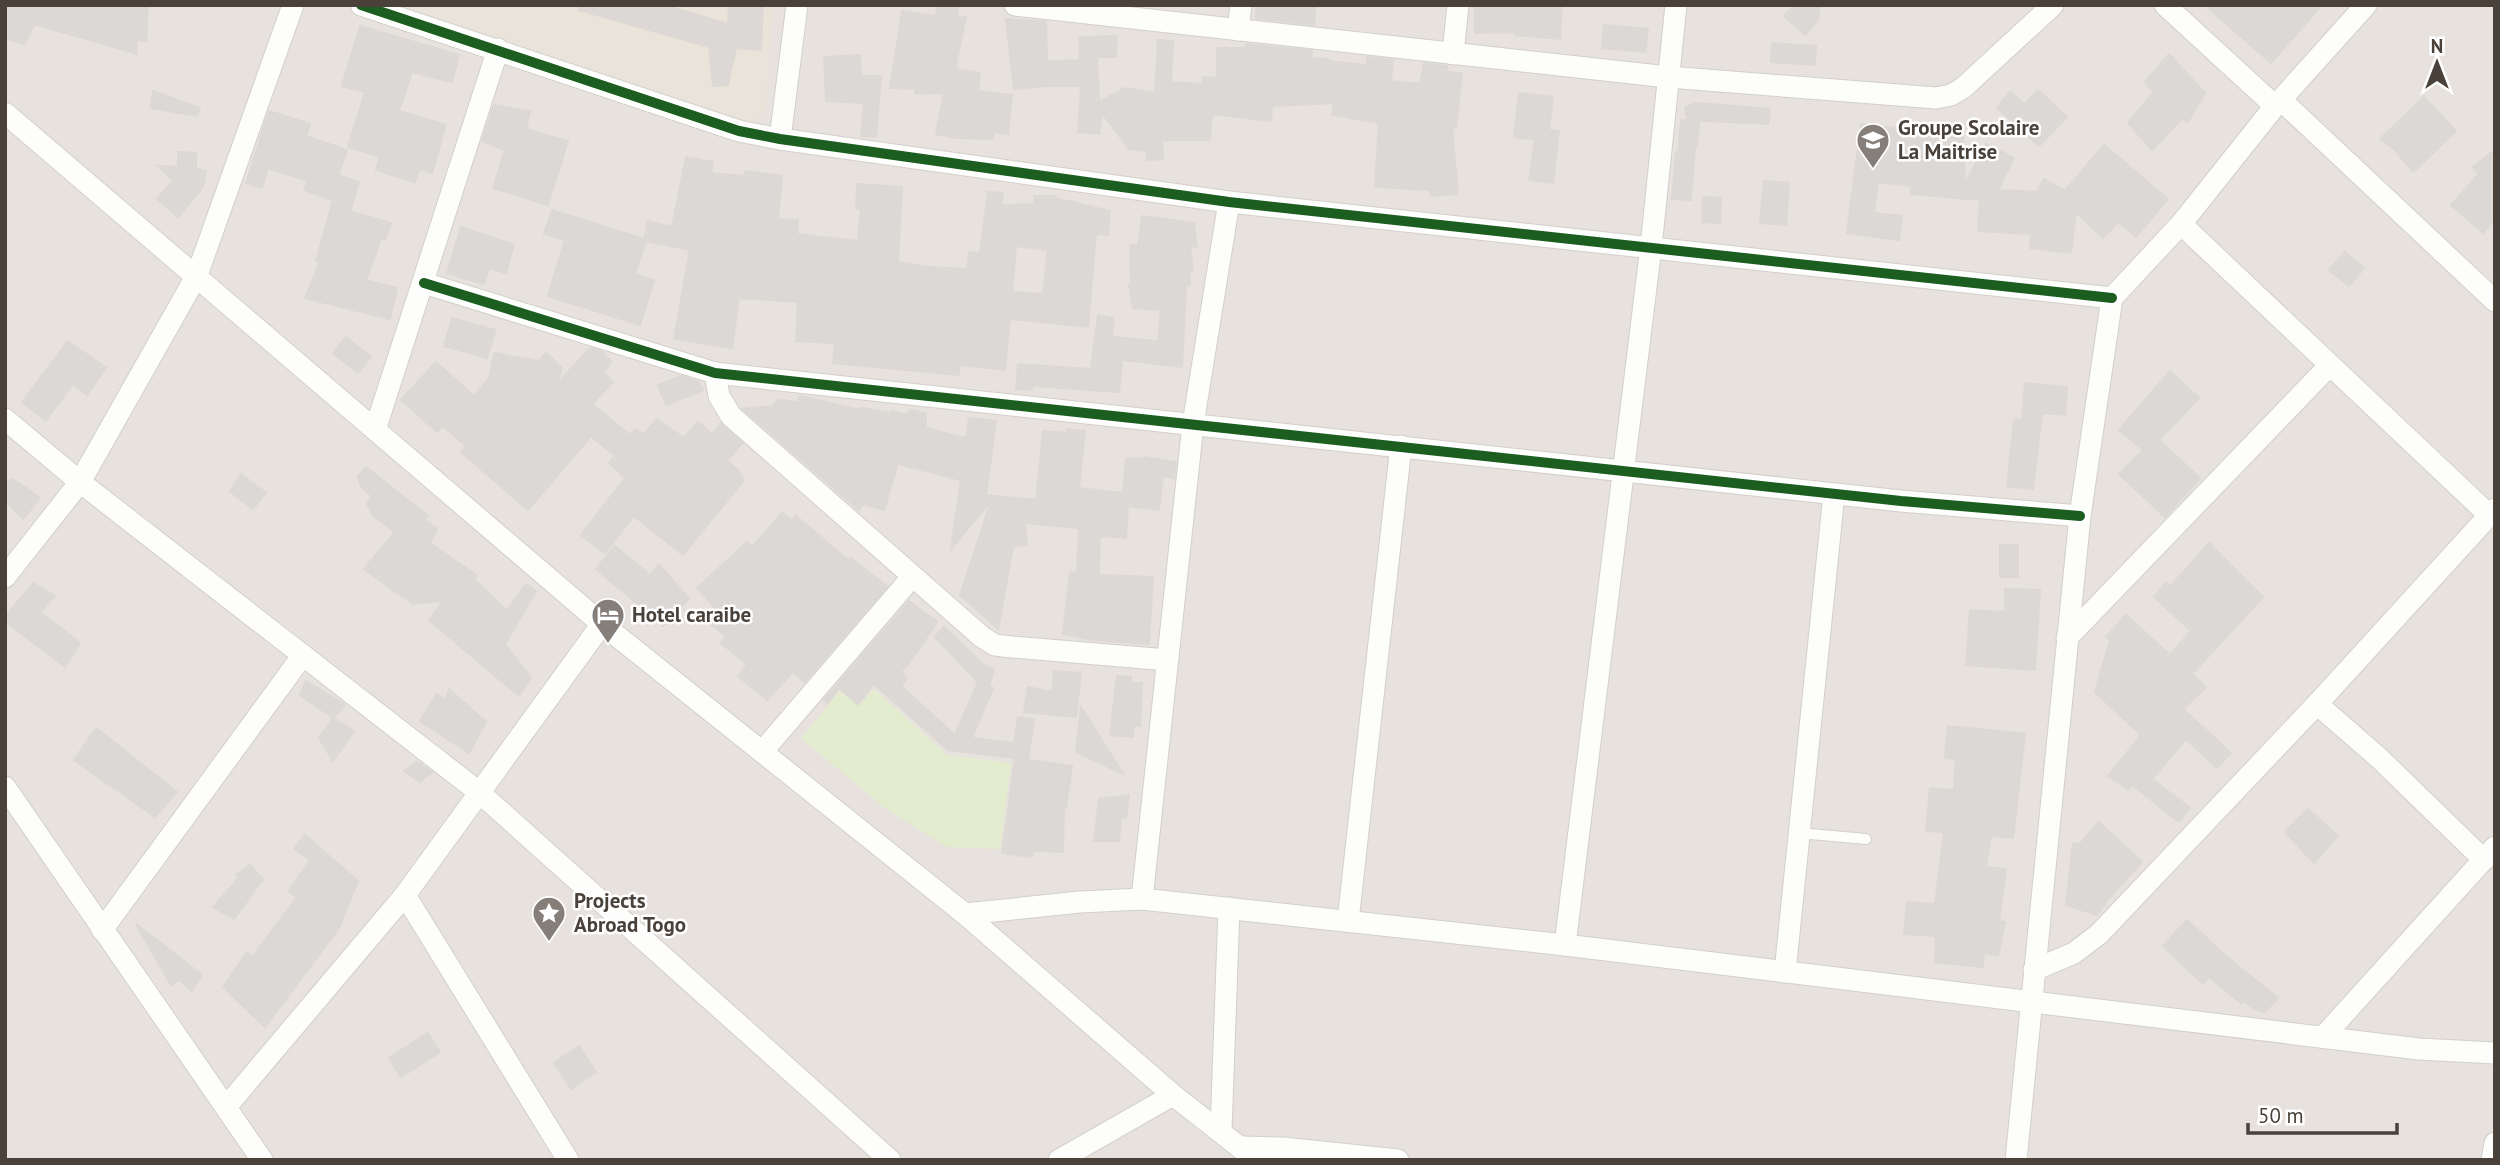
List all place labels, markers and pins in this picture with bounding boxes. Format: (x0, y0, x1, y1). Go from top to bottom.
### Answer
place label: Groupe Scolaire La Maitrise (1898, 114, 2039, 165)
school or university icon: Groupe Scolaire La Maitrise (1854, 121, 1892, 170)
hotel icon: Hotel caraibe (589, 596, 627, 645)
place label: Hotel caraibe (632, 601, 751, 628)
place label: Projects Abroad Togo (574, 887, 686, 938)
place icon: Projects Abroad Togo (530, 894, 568, 943)

